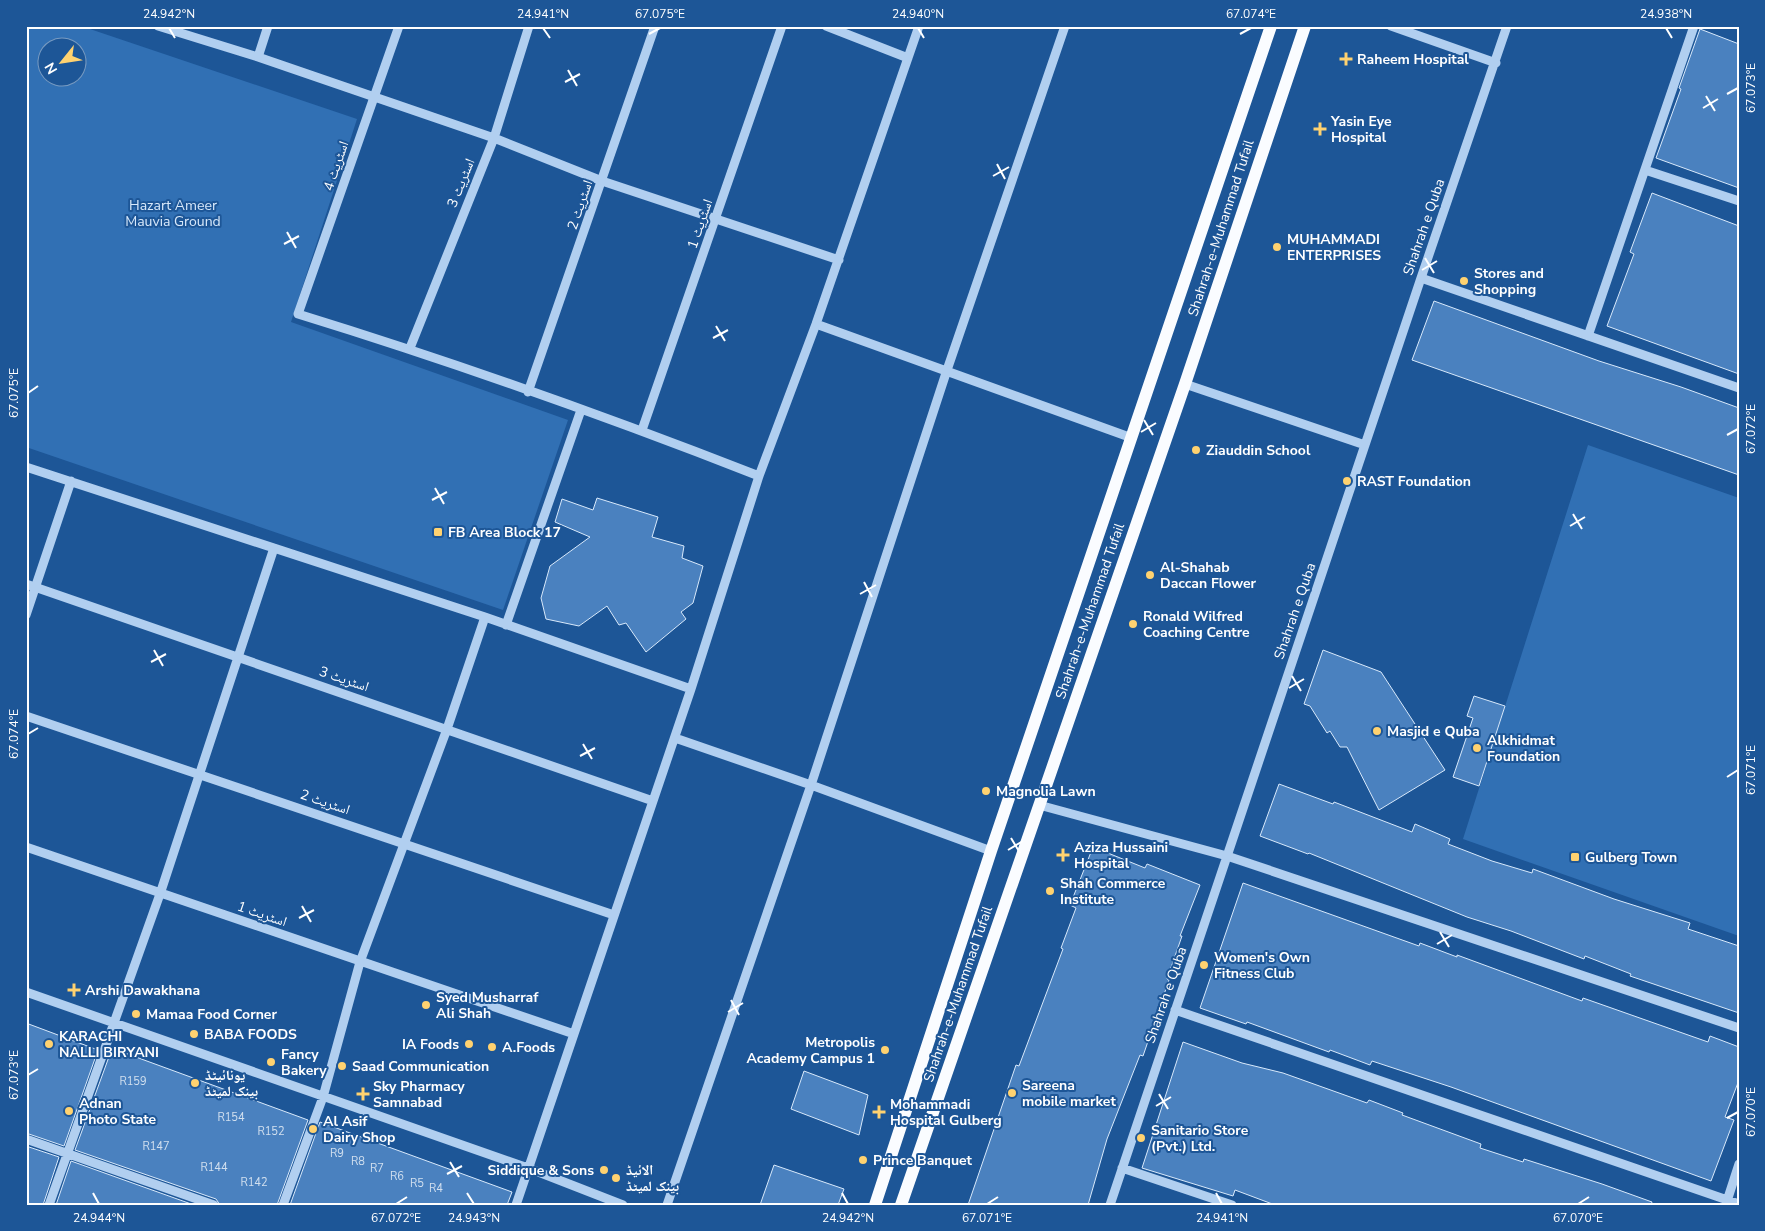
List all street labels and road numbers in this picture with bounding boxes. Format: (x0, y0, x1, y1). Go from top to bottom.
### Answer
street label: Shahrah-e-Muhammad Tufail (1183, 136, 1259, 319)
street label: اسٹریٹ 4 (319, 139, 353, 193)
street label: اسٹریٹ 3 (443, 156, 479, 210)
street label: Shahrah e Quba (1399, 176, 1449, 278)
street label: اسٹریٹ 2 (563, 178, 597, 232)
street label: اسٹریٹ 1 (683, 197, 717, 251)
street label: Shahrah-e-Muhammad Tufail (1051, 520, 1129, 702)
street label: Shahrah e Quba (1270, 560, 1320, 662)
street label: اسٹریٹ 3 (317, 662, 371, 696)
street label: اسٹریٹ 2 (298, 785, 352, 819)
street label: اسٹریٹ 1 (235, 897, 289, 931)
street label: Shahrah-e-Muhammad Tufail (919, 903, 997, 1085)
street label: Shahrah e Quba (1141, 944, 1191, 1046)

